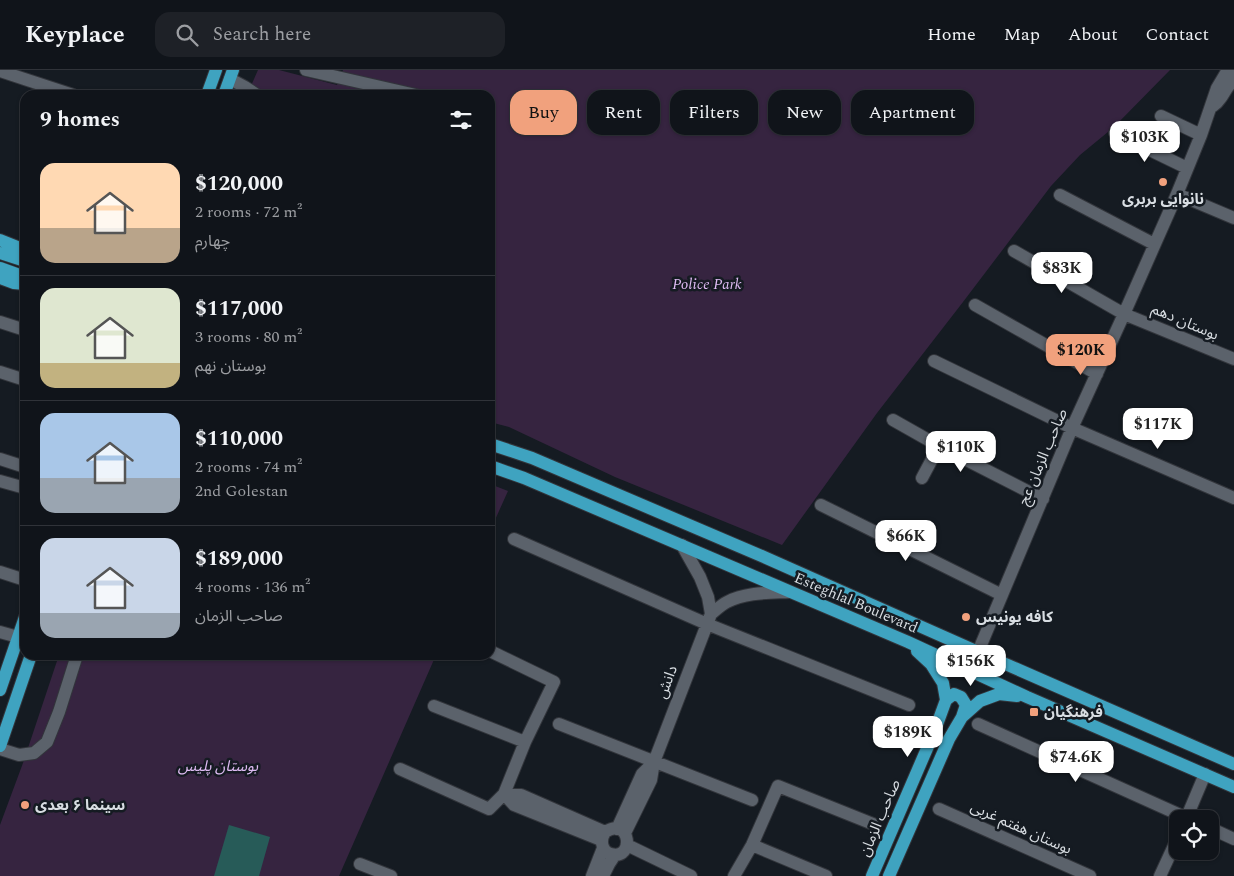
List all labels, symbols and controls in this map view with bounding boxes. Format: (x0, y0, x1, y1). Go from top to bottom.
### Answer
search box (155, 12, 505, 57)
text: Keyplace (25, 17, 125, 53)
text: Search here (213, 20, 311, 49)
icon: search (173, 21, 201, 49)
text: Home (927, 21, 976, 48)
text: Map (1004, 21, 1040, 48)
text: About (1068, 21, 1118, 48)
text: Contact (1146, 21, 1209, 48)
chip: Buy (510, 90, 577, 135)
chip: Rent (587, 90, 660, 135)
chip: Filters (670, 90, 758, 135)
chip: New (768, 90, 841, 135)
chip: Apartment (851, 90, 974, 135)
text: 9 homes (40, 104, 120, 136)
icon: filters (447, 106, 475, 134)
pin: $103K (1110, 121, 1180, 163)
text: $103K (1121, 125, 1169, 149)
text: $120,000 (195, 168, 283, 200)
marker: نانوایی بربری (1157, 176, 1169, 188)
icon: home (80, 183, 140, 243)
place label: نانوایی بربری (1122, 188, 1204, 211)
text: 2 rooms · 72 m² (195, 200, 302, 224)
text: چهارم (195, 229, 230, 253)
pin: $83K (1032, 252, 1092, 294)
text: $83K (1042, 256, 1082, 280)
park label: Police Park (672, 273, 742, 296)
text: $117,000 (195, 293, 283, 325)
street label: بوستان دهم (1148, 298, 1222, 346)
icon: home (80, 308, 140, 368)
text: 3 rooms · 80 m² (195, 325, 302, 349)
pin: $120K (1046, 334, 1116, 376)
text: $120K (1057, 338, 1105, 362)
text: بوستان نهم (195, 354, 266, 378)
street label: صاحب الزمان عج (1012, 405, 1074, 509)
pin: $117K (1123, 408, 1193, 450)
text: $117K (1134, 412, 1182, 436)
text: $110,000 (195, 423, 283, 455)
pin: $110K (926, 430, 996, 473)
icon: home (80, 433, 140, 493)
text: $110K (937, 435, 985, 459)
text: 2 rooms · 74 m² (195, 455, 302, 479)
text: 2nd Golestan (195, 479, 288, 503)
pin: $66K (876, 520, 936, 562)
text: $66K (886, 524, 926, 548)
text: $189,000 (195, 543, 283, 575)
icon: home (80, 558, 140, 618)
street label: Esteghlal Boulevard (791, 567, 921, 639)
text: 4 rooms · 136 m² (195, 575, 310, 599)
text: صاحب الزمان (195, 604, 283, 628)
place label: کافه یونیس (976, 606, 1053, 629)
marker: کافه یونیس (960, 611, 972, 623)
pin: $156K (936, 644, 1006, 687)
text: $156K (947, 649, 995, 673)
street label: دانش (650, 662, 684, 702)
place label: فرهنگیان (1044, 701, 1103, 724)
marker: فرهنگیان (1028, 706, 1040, 718)
pin: $189K (873, 716, 943, 758)
text: $189K (884, 720, 932, 744)
pin: $74.6K (1035, 740, 1117, 783)
text: $74.6K (1050, 745, 1102, 769)
park label: بوستان پلیس (178, 755, 259, 778)
street label: صاحب الزمان (853, 776, 907, 860)
place label: سینما ۶ بعدی (35, 794, 125, 817)
street label: بوستان هفتم غربی (967, 795, 1075, 861)
marker: سینما ۶ بعدی (19, 799, 31, 811)
map controls (1169, 810, 1219, 860)
button: locate (1169, 810, 1219, 860)

